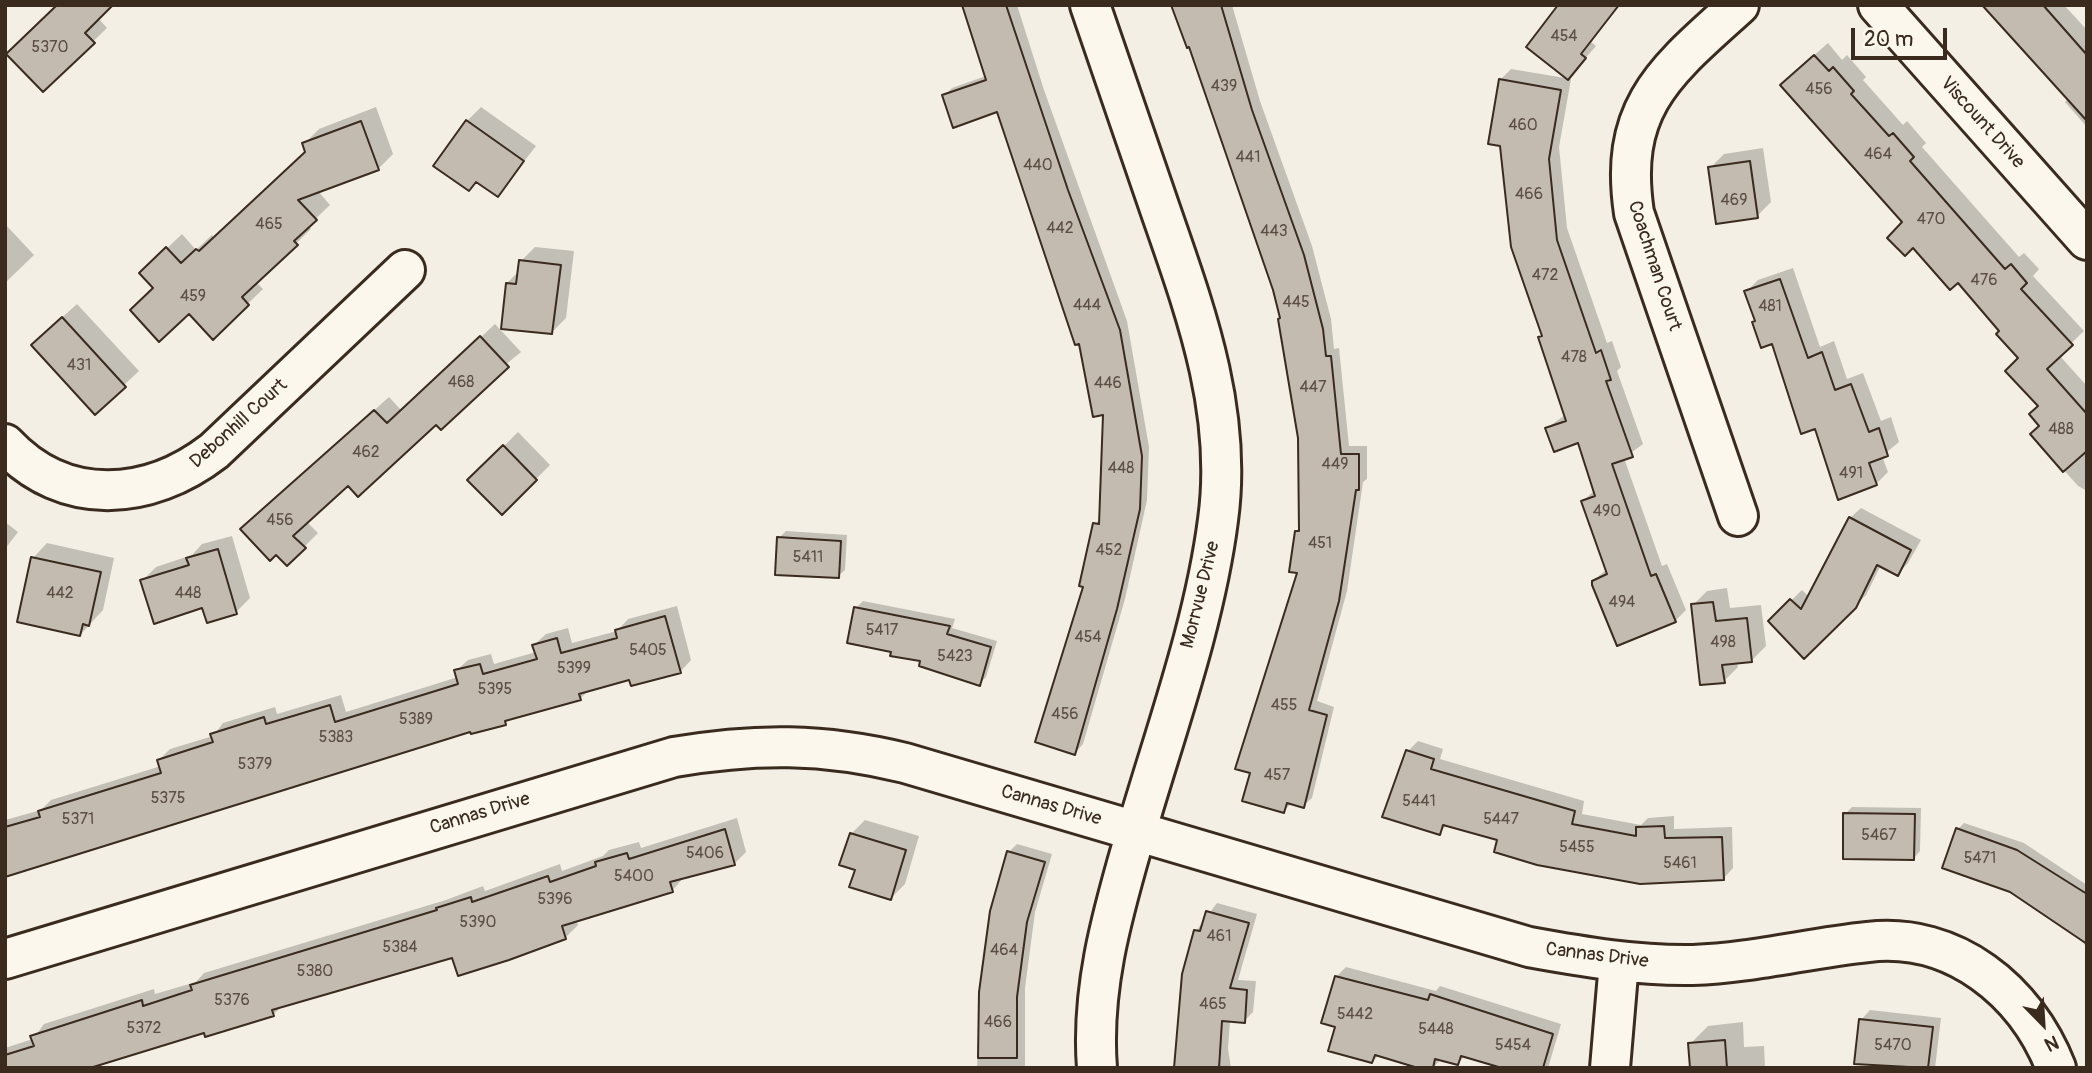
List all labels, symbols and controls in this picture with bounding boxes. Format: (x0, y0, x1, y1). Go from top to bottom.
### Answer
scale bar (1854, 14, 1950, 58)
text: 20 m (1864, 26, 1913, 53)
house number: 454 (1550, 27, 1578, 47)
house number: 5370 (32, 38, 68, 58)
street label: Viscount Drive (1935, 72, 2029, 174)
house number: 439 (1211, 77, 1237, 97)
house number: 456 (1805, 80, 1833, 100)
house number: 460 (1508, 116, 1538, 136)
house number: 464 (1864, 145, 1892, 165)
house number: 441 (1236, 148, 1260, 168)
house number: 440 (1023, 156, 1053, 176)
house number: 466 (1515, 185, 1543, 205)
house number: 469 (1721, 191, 1747, 211)
street label: Coachman Court (1622, 198, 1686, 334)
house number: 470 (1917, 210, 1945, 230)
house number: 465 (255, 215, 283, 235)
house number: 442 (1046, 219, 1074, 239)
house number: 443 (1260, 222, 1288, 242)
house number: 472 (1532, 266, 1558, 286)
house number: 476 (1970, 271, 1998, 291)
house number: 459 (180, 287, 206, 307)
house number: 445 (1282, 293, 1310, 313)
house number: 444 (1073, 296, 1101, 316)
house number: 481 (1758, 297, 1782, 317)
house number: 478 (1561, 348, 1587, 368)
house number: 431 (67, 356, 91, 376)
house number: 468 (448, 373, 474, 393)
street label: Debonhill Court (186, 374, 292, 474)
house number: 446 (1094, 374, 1122, 394)
house number: 447 (1299, 378, 1327, 398)
house number: 488 (2048, 420, 2074, 440)
house number: 462 (352, 443, 380, 463)
house number: 449 (1322, 455, 1348, 475)
house number: 448 (1108, 459, 1134, 479)
house number: 491 (1839, 464, 1863, 484)
house number: 490 (1593, 502, 1621, 522)
house number: 456 (266, 511, 294, 531)
house number: 451 (1308, 534, 1332, 554)
street label: Morrvue Drive (1177, 539, 1225, 651)
house number: 452 (1096, 541, 1122, 561)
house number: 5411 (793, 548, 823, 568)
house number: 442 (46, 584, 74, 604)
house number: 448 (175, 584, 201, 604)
house number: 494 (1609, 593, 1635, 613)
house number: 5417 (866, 621, 898, 641)
house number: 454 (1074, 628, 1102, 648)
house number: 498 (1710, 633, 1736, 653)
house number: 5405 (629, 641, 667, 661)
house number: 5423 (937, 647, 973, 667)
house number: 5399 (557, 659, 591, 679)
house number: 5395 (478, 680, 512, 700)
house number: 455 (1271, 696, 1297, 716)
house number: 456 (1051, 705, 1079, 725)
house number: 5389 (399, 710, 433, 730)
house number: 5383 (319, 728, 353, 748)
house number: 5379 (238, 755, 272, 775)
house number: 457 (1264, 766, 1290, 786)
street label: Cannas Drive (998, 781, 1104, 831)
street label: Cannas Drive (427, 788, 533, 840)
house number: 5375 (151, 789, 185, 809)
house number: 5441 (1402, 792, 1436, 812)
house number: 5371 (62, 810, 94, 830)
house number: 5447 (1483, 810, 1519, 830)
house number: 5467 (1861, 826, 1897, 846)
house number: 5455 (1559, 838, 1595, 858)
house number: 5406 (686, 844, 724, 864)
house number: 5471 (1964, 849, 1996, 869)
house number: 5461 (1663, 854, 1697, 874)
house number: 5400 (614, 867, 654, 887)
house number: 5396 (537, 890, 573, 910)
house number: 5390 (460, 913, 496, 933)
house number: 461 (1207, 927, 1231, 947)
house number: 5384 (383, 938, 417, 958)
street label: Cannas Drive (1544, 938, 1650, 974)
house number: 464 (990, 941, 1018, 961)
house number: 5380 (297, 962, 333, 982)
north arrow (2008, 989, 2078, 1059)
house number: 5376 (214, 991, 250, 1011)
house number: 465 (1199, 995, 1227, 1015)
house number: 5442 (1337, 1005, 1373, 1025)
house number: 466 (984, 1013, 1012, 1033)
house number: 5372 (126, 1019, 162, 1039)
house number: 5448 (1418, 1020, 1454, 1040)
text: N (2041, 1030, 2062, 1057)
house number: 5454 (1495, 1036, 1531, 1056)
house number: 5470 (1874, 1036, 1912, 1056)

